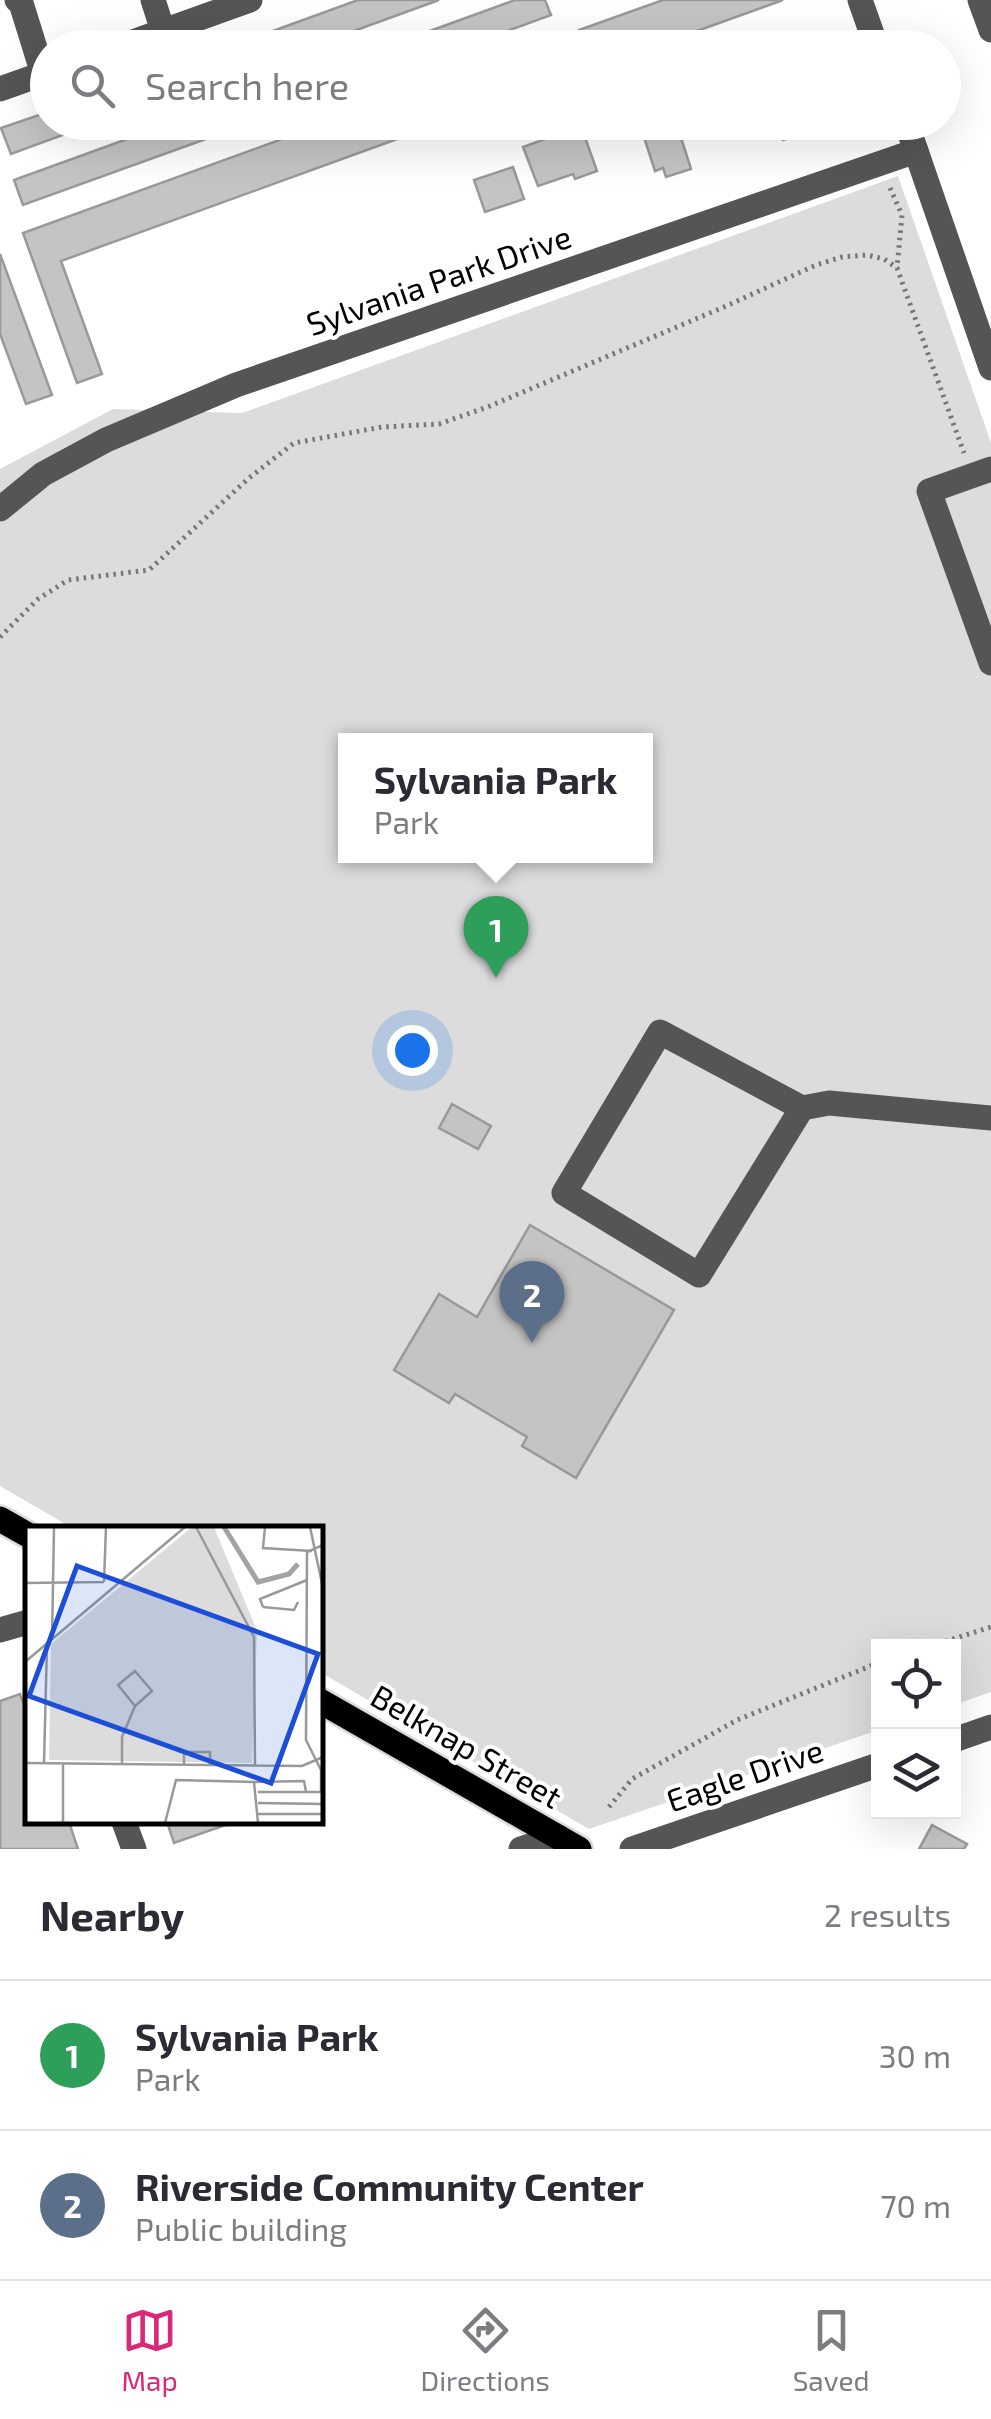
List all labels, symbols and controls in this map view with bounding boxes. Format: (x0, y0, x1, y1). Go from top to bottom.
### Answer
search box (30, 30, 961, 140)
icon: search (65, 58, 120, 113)
text: Search here (145, 62, 349, 108)
street label: Sylvania Park Drive (301, 216, 576, 342)
popup (338, 733, 653, 863)
text: Sylvania Park (374, 756, 617, 802)
text: Park (374, 802, 439, 840)
pin: 1 (464, 896, 528, 978)
your location (387, 1025, 438, 1076)
pin: 2 (500, 1260, 564, 1343)
inset map (25, 1526, 322, 1824)
map controls (871, 1639, 961, 1819)
button: locate (871, 1639, 961, 1729)
street label: Belknap Street (365, 1675, 569, 1815)
button: layers (871, 1729, 961, 1819)
street label: Eagle Drive (661, 1730, 828, 1819)
text: Nearby (40, 1889, 184, 1939)
text: 2 results (824, 1895, 951, 1933)
text: Sylvania Park (135, 2013, 379, 2059)
text: 1 (66, 2036, 79, 2074)
text: 30 m (879, 2036, 951, 2074)
text: Park (135, 2059, 200, 2097)
text: Riverside Community Center (135, 2163, 644, 2209)
text: 2 (63, 2186, 82, 2224)
text: 70 m (880, 2186, 951, 2224)
text: Public building (135, 2209, 347, 2247)
tab: Map (121, 2303, 178, 2397)
tab: Directions (421, 2303, 550, 2397)
tab: Saved (793, 2303, 870, 2397)

